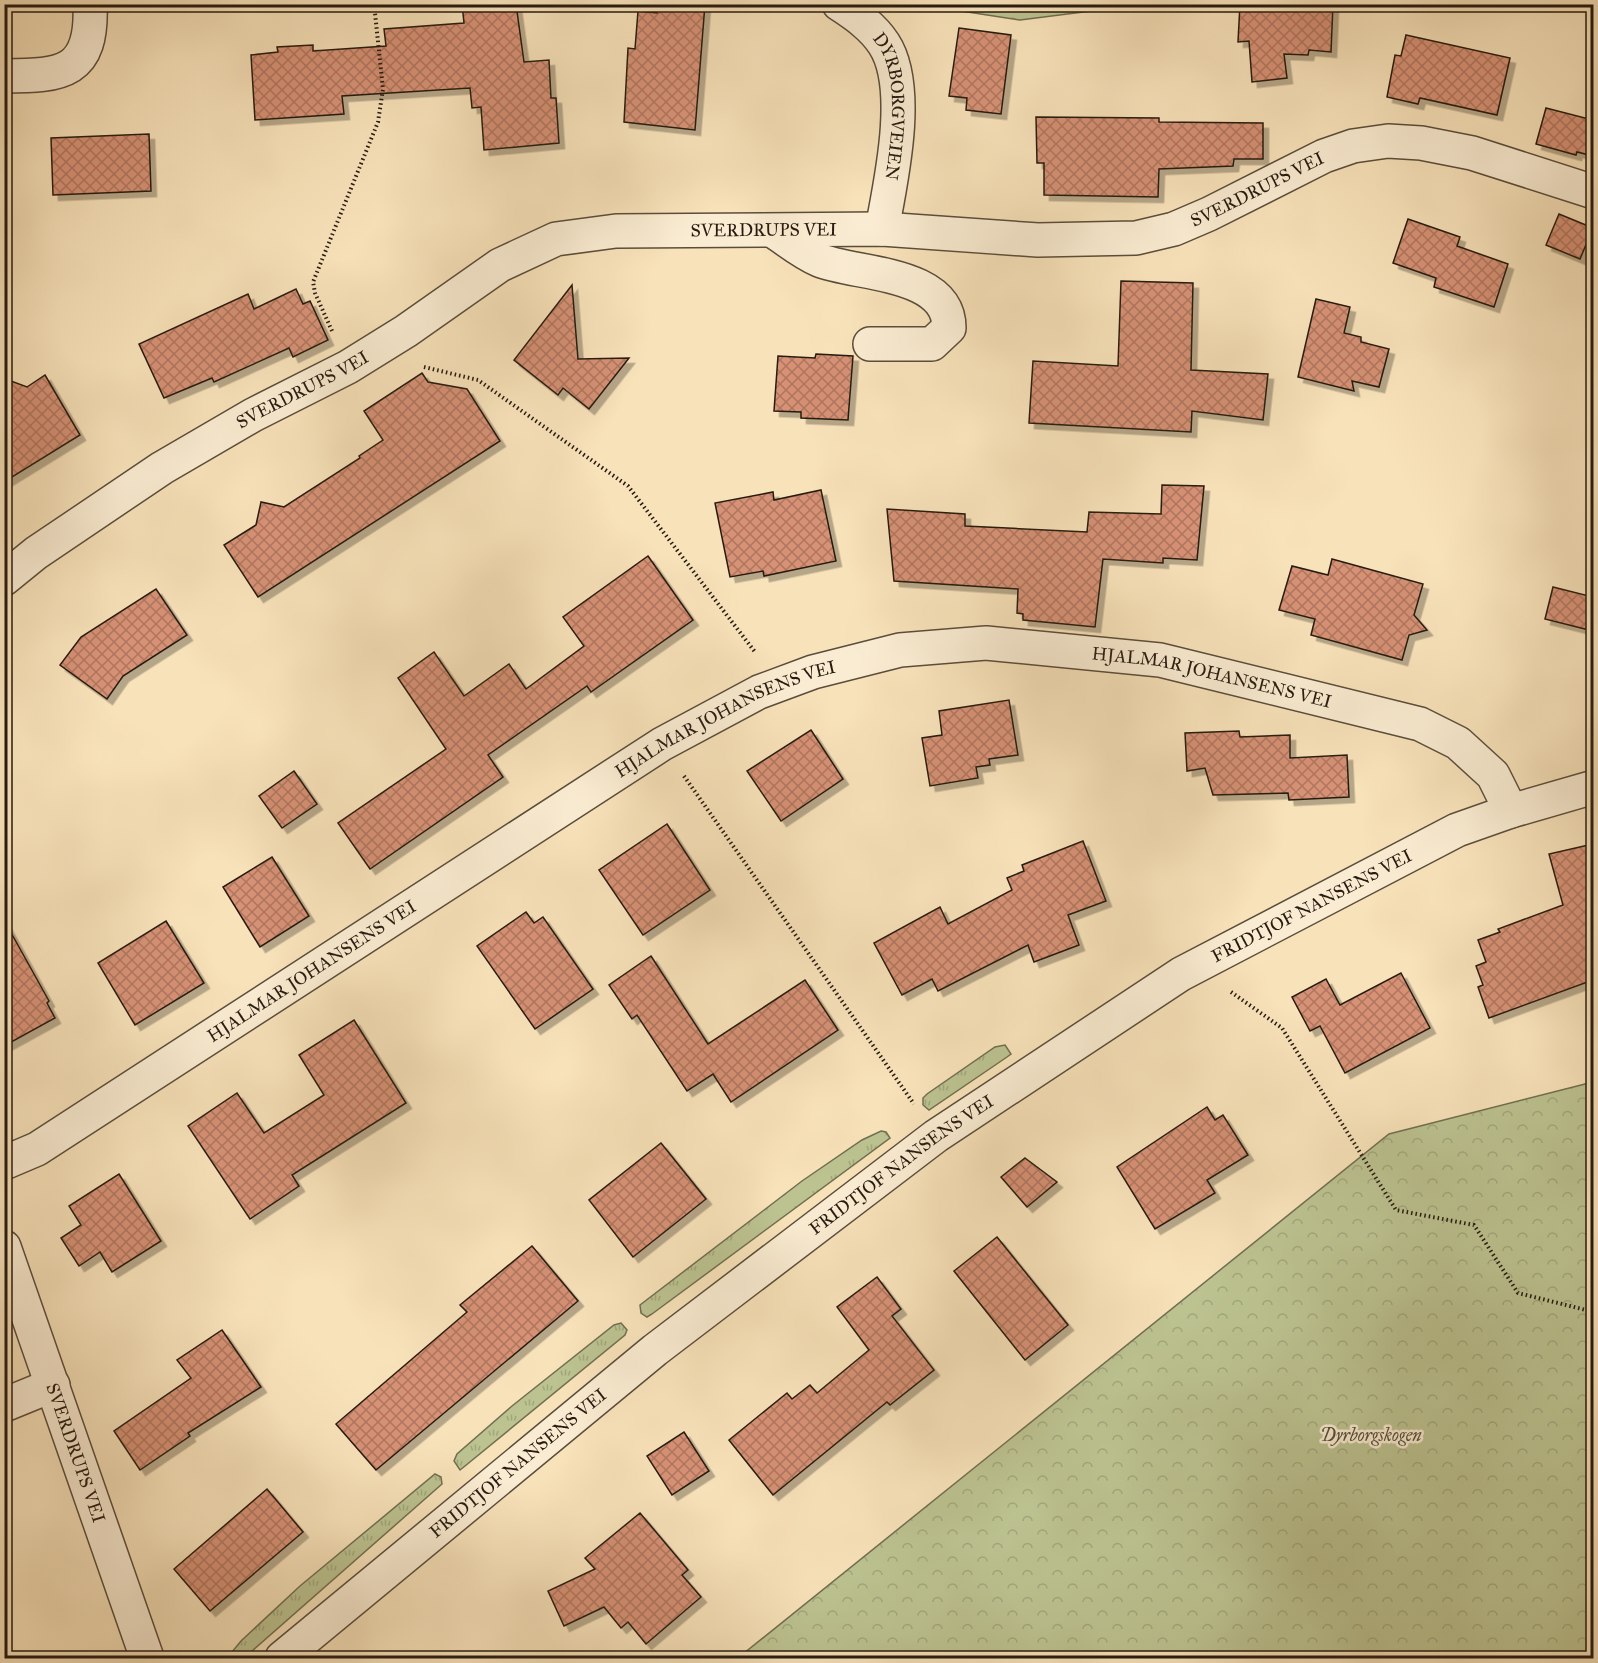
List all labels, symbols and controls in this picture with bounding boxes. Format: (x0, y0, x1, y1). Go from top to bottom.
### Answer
street label: DYRBORGVEIEN (868, 28, 909, 182)
street label: SVERDRUPS VEI (1187, 147, 1328, 232)
street label: SVERDRUPS VEI (690, 218, 837, 241)
street label: SVERDRUPS VEI (232, 346, 373, 433)
street label: HJALMAR JOHANSENS VEI (1091, 642, 1334, 713)
street label: HJALMAR JOHANSENS VEI (611, 656, 838, 783)
street label: FRIDTJOF NANSENS VEI (1208, 844, 1416, 967)
street label: HJALMAR JOHANSENS VEI (203, 895, 420, 1047)
street label: FRIDTJOF NANSENS VEI (805, 1090, 998, 1240)
street label: SVERDRUPS VEI (41, 1380, 110, 1526)
street label: FRIDTJOF NANSENS VEI (425, 1383, 611, 1543)
park label: Dyrborgskogen (1320, 1424, 1422, 1446)

